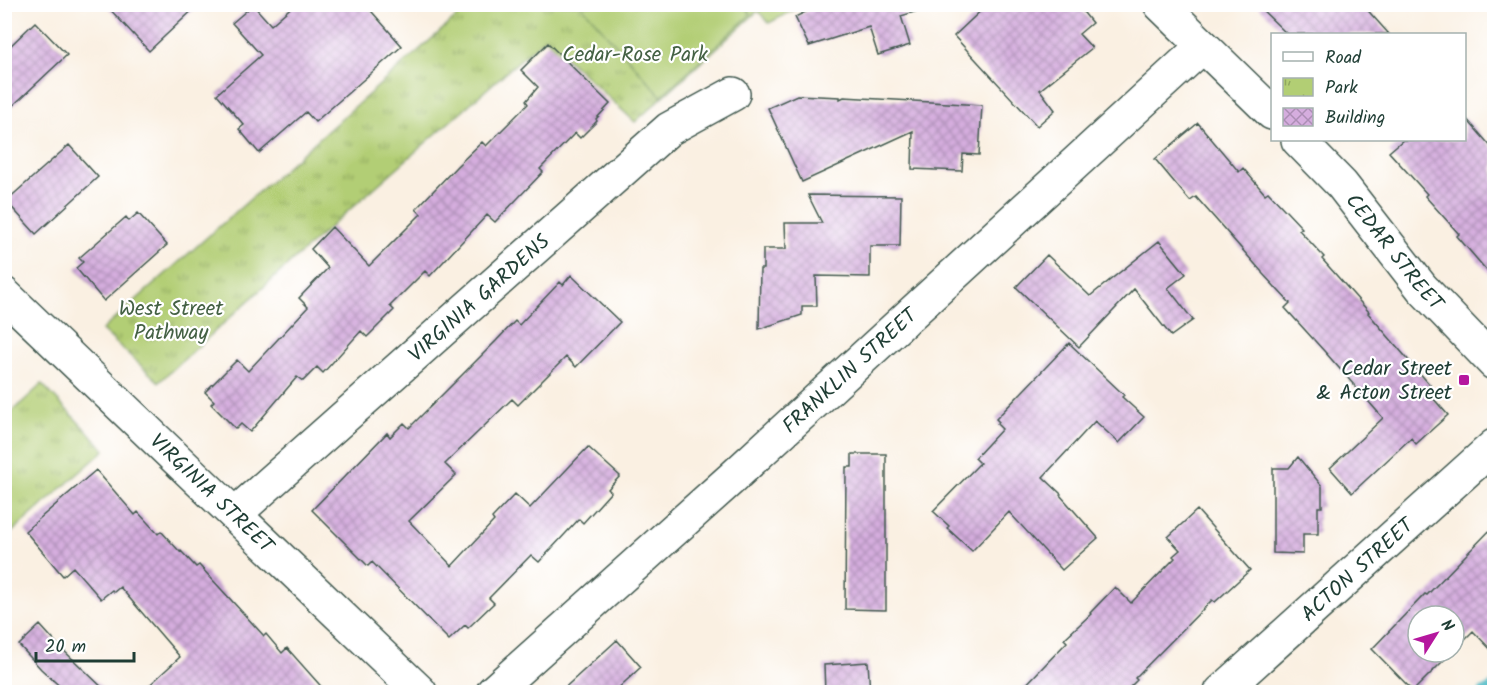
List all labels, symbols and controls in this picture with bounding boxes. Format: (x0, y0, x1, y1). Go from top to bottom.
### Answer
legend (1271, 33, 1466, 141)
park label: Cedar-Rose Park (562, 39, 708, 72)
text: Road (1325, 44, 1362, 73)
text: Park (1325, 74, 1358, 103)
text: Building (1325, 104, 1385, 133)
street label: CEDAR STREET (1336, 187, 1452, 320)
street label: VIRGINIA GARDENS (401, 227, 558, 371)
park label: West Street Pathway (119, 293, 224, 350)
street label: FRANKLIN STREET (775, 299, 927, 442)
place label: Cedar Street & Acton Street (1316, 353, 1453, 410)
marker: Cedar Street & Acton Street (1457, 373, 1471, 387)
street label: VIRGINIA STREET (141, 426, 282, 563)
street label: ACTON STREET (1294, 509, 1423, 631)
north arrow (1406, 604, 1466, 664)
text: N (1434, 614, 1460, 637)
scale bar (36, 625, 134, 663)
text: 20 m (45, 633, 86, 662)

